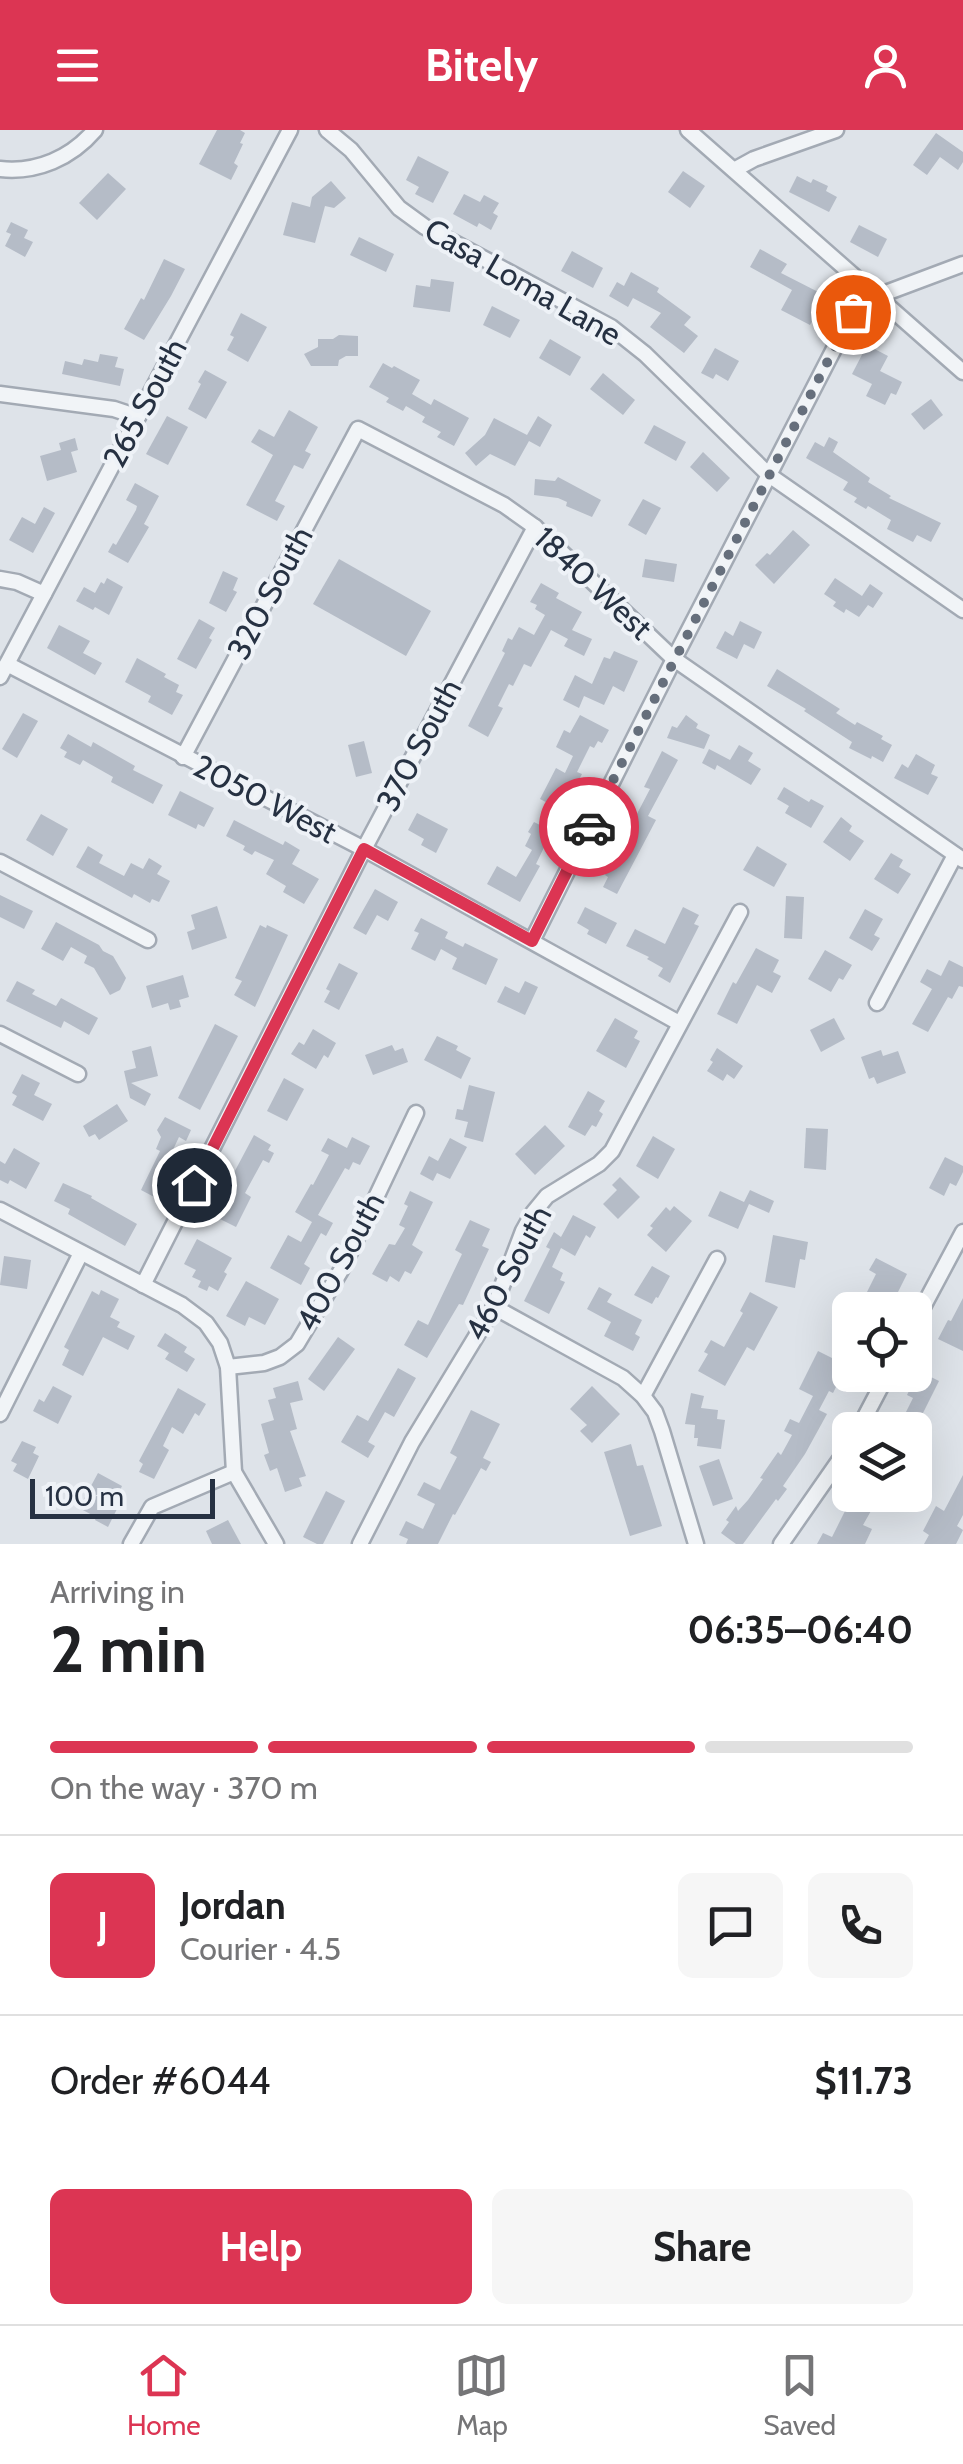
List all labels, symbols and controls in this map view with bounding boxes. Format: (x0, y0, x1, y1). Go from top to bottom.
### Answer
icon: menu (50, 38, 105, 93)
text: Bitely (425, 38, 538, 92)
icon: person (858, 38, 913, 93)
street label: Casa Loma Lane (418, 210, 628, 354)
pin (811, 270, 896, 355)
icon: bag (826, 285, 881, 340)
street label: 265 South (94, 332, 195, 474)
street label: 1840 West (526, 518, 661, 647)
street label: 320 South (218, 520, 321, 666)
street label: 370 South (368, 672, 470, 817)
street label: 2050 West (187, 746, 343, 851)
courier (539, 777, 639, 877)
icon: car (562, 800, 617, 855)
pin (152, 1143, 237, 1228)
icon: home (167, 1158, 222, 1213)
street label: 400 South (287, 1186, 392, 1338)
street label: 460 South (456, 1199, 559, 1347)
map controls (832, 1292, 932, 1512)
button: locate (832, 1292, 932, 1392)
button: layers (832, 1412, 932, 1512)
scale bar (30, 1474, 215, 1518)
text: 100 m (45, 1479, 124, 1513)
text: Arriving in (50, 1572, 185, 1611)
text: 06:35–06:40 (687, 1606, 913, 1653)
text: 2 min (50, 1609, 207, 1688)
text: On the way · 370 m (50, 1768, 318, 1807)
button: chat (678, 1873, 783, 1978)
button: phone (808, 1873, 913, 1978)
text: Jordan (180, 1882, 286, 1929)
text: J (97, 1902, 108, 1949)
text: Courier · 4.5 (180, 1929, 341, 1968)
text: Order #6044 (50, 2057, 270, 2104)
text: $11.73 (815, 2057, 913, 2104)
button: Help (50, 2189, 472, 2304)
button: Share (492, 2189, 913, 2304)
tab: Home (127, 2348, 201, 2442)
tab: Map (454, 2348, 509, 2442)
tab: Saved (763, 2348, 836, 2442)

